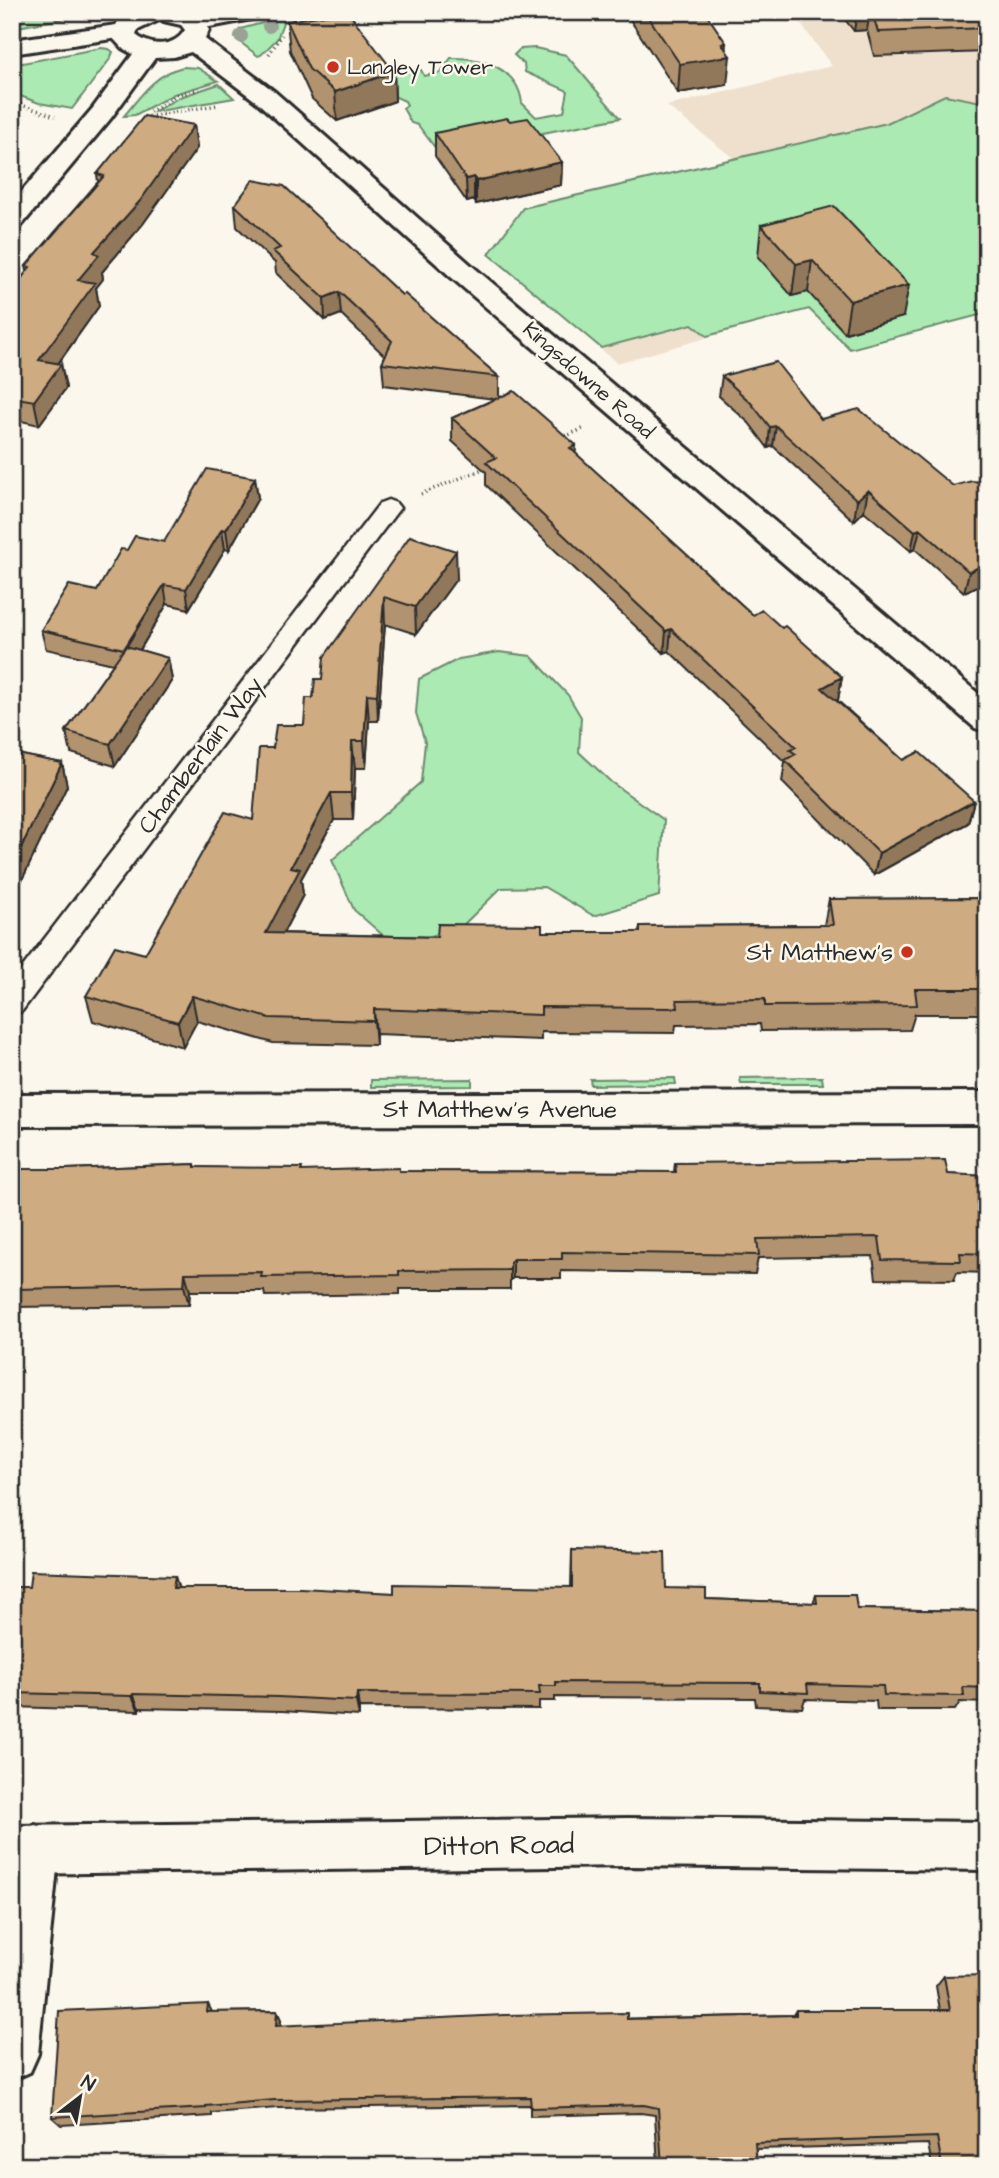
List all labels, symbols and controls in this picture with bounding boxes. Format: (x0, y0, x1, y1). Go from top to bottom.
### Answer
place label: Langley Tower (347, 53, 493, 84)
marker: Langley Tower (325, 59, 341, 75)
street label: Kingsdowne Road (515, 315, 661, 447)
street label: Chamberlain Way (130, 670, 272, 842)
place label: St Matthew's (747, 936, 893, 970)
marker: St Matthew's (899, 944, 915, 960)
street label: St Matthew's Avenue (383, 1093, 617, 1127)
street label: Ditton Road (424, 1825, 575, 1866)
north arrow (46, 2062, 116, 2132)
text: N (76, 2069, 100, 2098)

